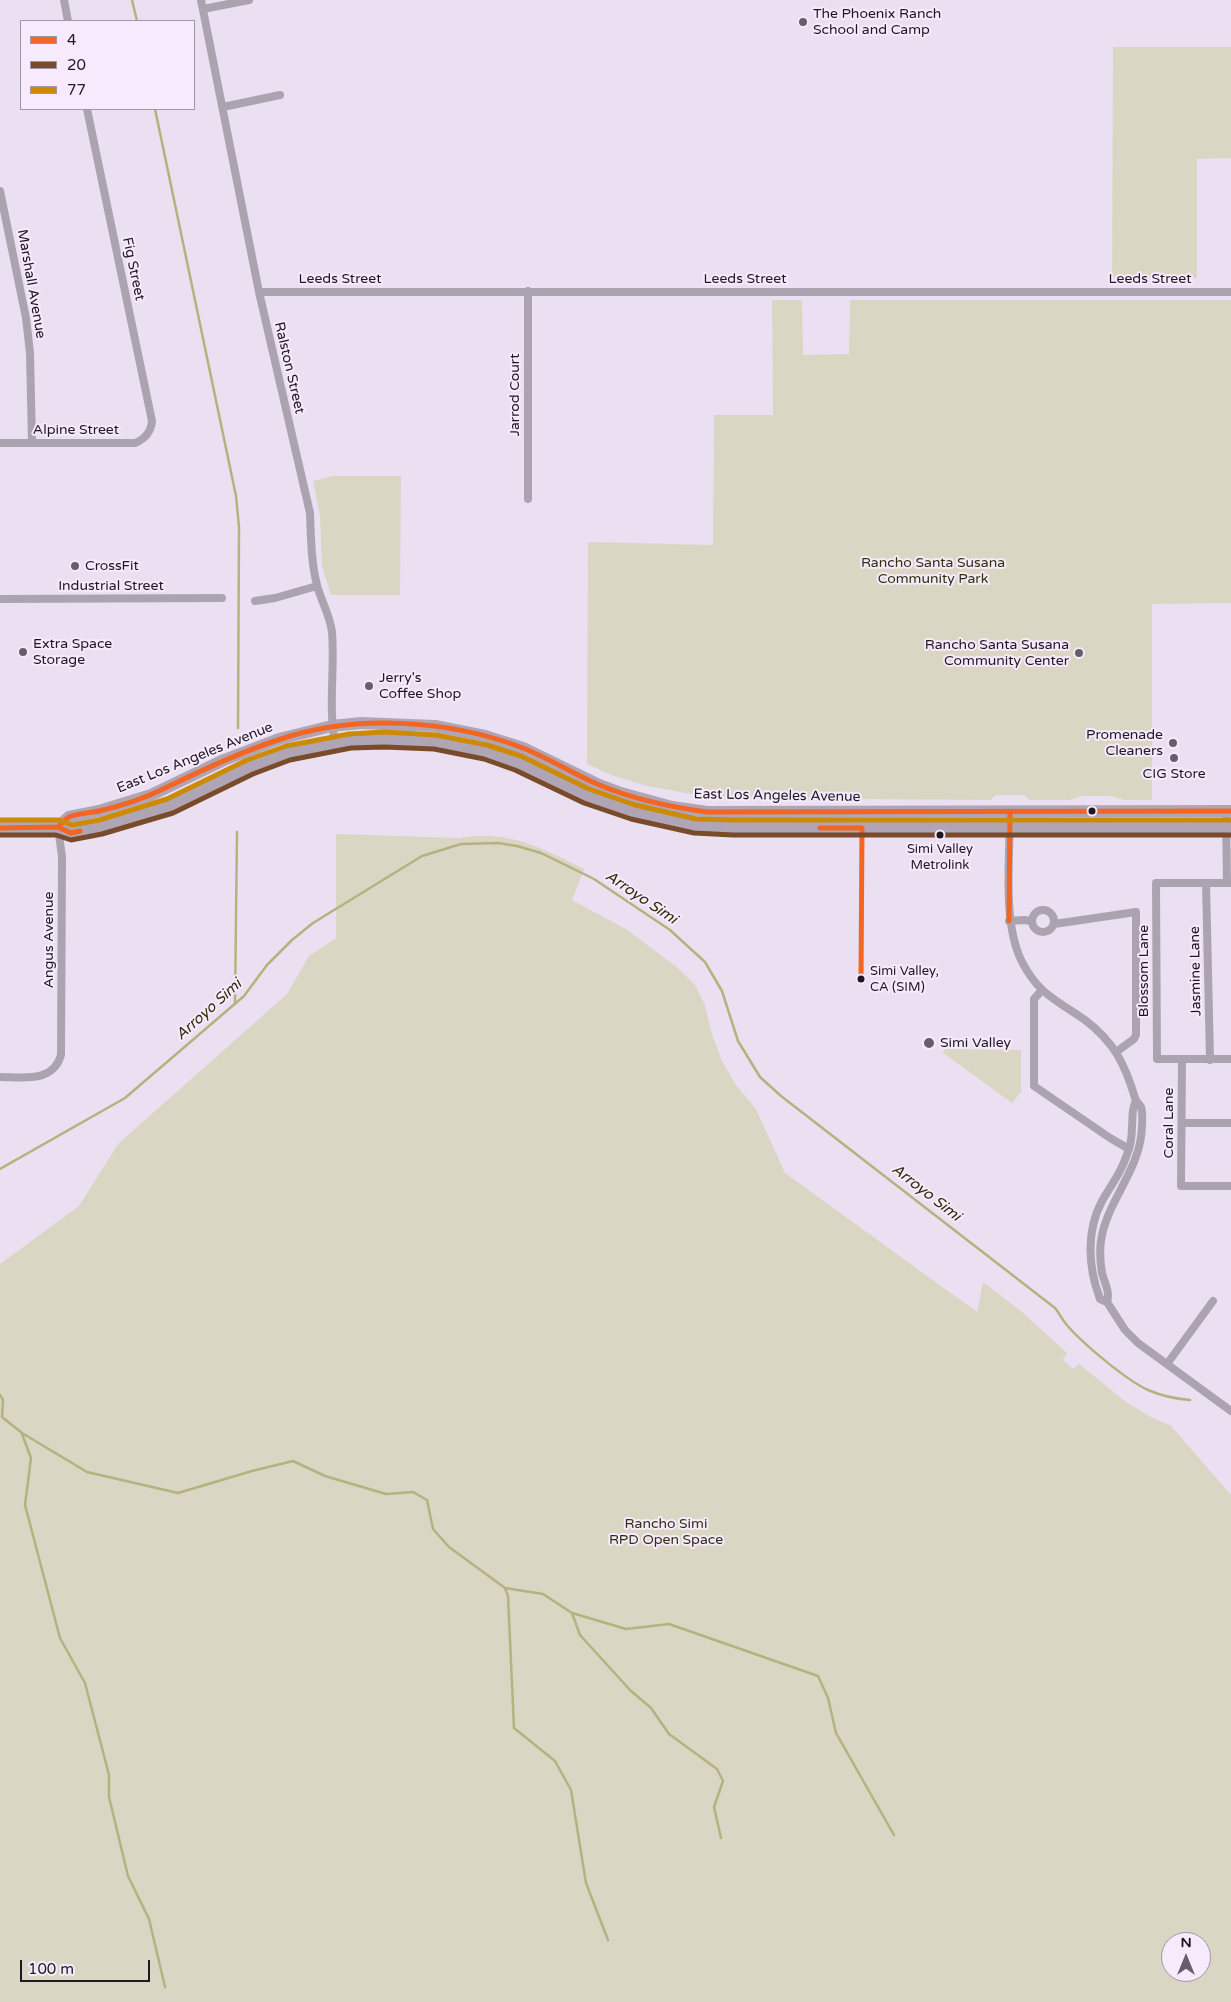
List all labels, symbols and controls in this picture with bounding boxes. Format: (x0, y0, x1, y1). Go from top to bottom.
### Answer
place label: The Phoenix Ranch School and Camp (813, 6, 941, 38)
marker: The Phoenix Ranch School and Camp (797, 16, 809, 28)
legend (20, 20, 195, 110)
text: 4 (67, 31, 76, 49)
text: 20 (67, 56, 86, 74)
text: 77 (67, 81, 86, 99)
street label: Marshall Avenue (13, 228, 49, 340)
street label: Fig Street (118, 236, 148, 302)
street label: Leeds Street (298, 271, 382, 287)
street label: Leeds Street (703, 271, 787, 287)
street label: Leeds Street (1108, 271, 1192, 287)
street label: Ralston Street (270, 320, 308, 416)
street label: Jarrod Court (507, 353, 523, 437)
street label: Alpine Street (33, 422, 119, 438)
park label: Rancho Santa Susana Community Park (861, 555, 1005, 588)
place label: CrossFit (85, 558, 139, 574)
marker: CrossFit (69, 560, 81, 572)
street label: Industrial Street (58, 578, 164, 594)
place label: Extra Space Storage (33, 636, 112, 669)
place label: Rancho Santa Susana Community Center (925, 637, 1069, 670)
marker: Extra Space Storage (17, 646, 29, 658)
marker: Rancho Santa Susana Community Center (1073, 647, 1085, 659)
place label: Jerry's Coffee Shop (379, 670, 461, 702)
marker: Jerry's Coffee Shop (363, 680, 375, 692)
street label: East Los Angeles Avenue (115, 719, 275, 797)
place label: Promenade Cleaners (1086, 727, 1163, 760)
marker: Promenade Cleaners (1167, 737, 1179, 749)
marker: CIG Store (1168, 752, 1180, 764)
place label: CIG Store (1142, 766, 1206, 782)
street label: East Los Angeles Avenue (693, 786, 861, 806)
unlabelled marker (1087, 806, 1097, 816)
marker: Simi Valley Metrolink (935, 830, 945, 840)
place label: Simi Valley Metrolink (907, 842, 973, 873)
water label: Arroyo Simi (602, 867, 680, 929)
street label: Angus Avenue (41, 892, 57, 988)
street label: Blossom Lane (1136, 925, 1152, 1017)
street label: Jasmine Lane (1187, 926, 1205, 1016)
place label: Simi Valley, CA (SIM) (870, 964, 939, 995)
marker: Simi Valley, CA (SIM) (856, 974, 866, 984)
water label: Arroyo Simi (172, 976, 246, 1044)
place label: Simi Valley (940, 1035, 1011, 1051)
marker: Simi Valley (922, 1036, 936, 1050)
street label: Coral Lane (1161, 1088, 1177, 1158)
water label: Arroyo Simi (888, 1160, 964, 1226)
park label: Rancho Simi RPD Open Space (609, 1516, 723, 1548)
north arrow (1161, 1932, 1211, 1982)
text: N (1180, 1934, 1192, 1951)
scale bar (22, 1950, 152, 1982)
text: 100 m (28, 1960, 74, 1978)

